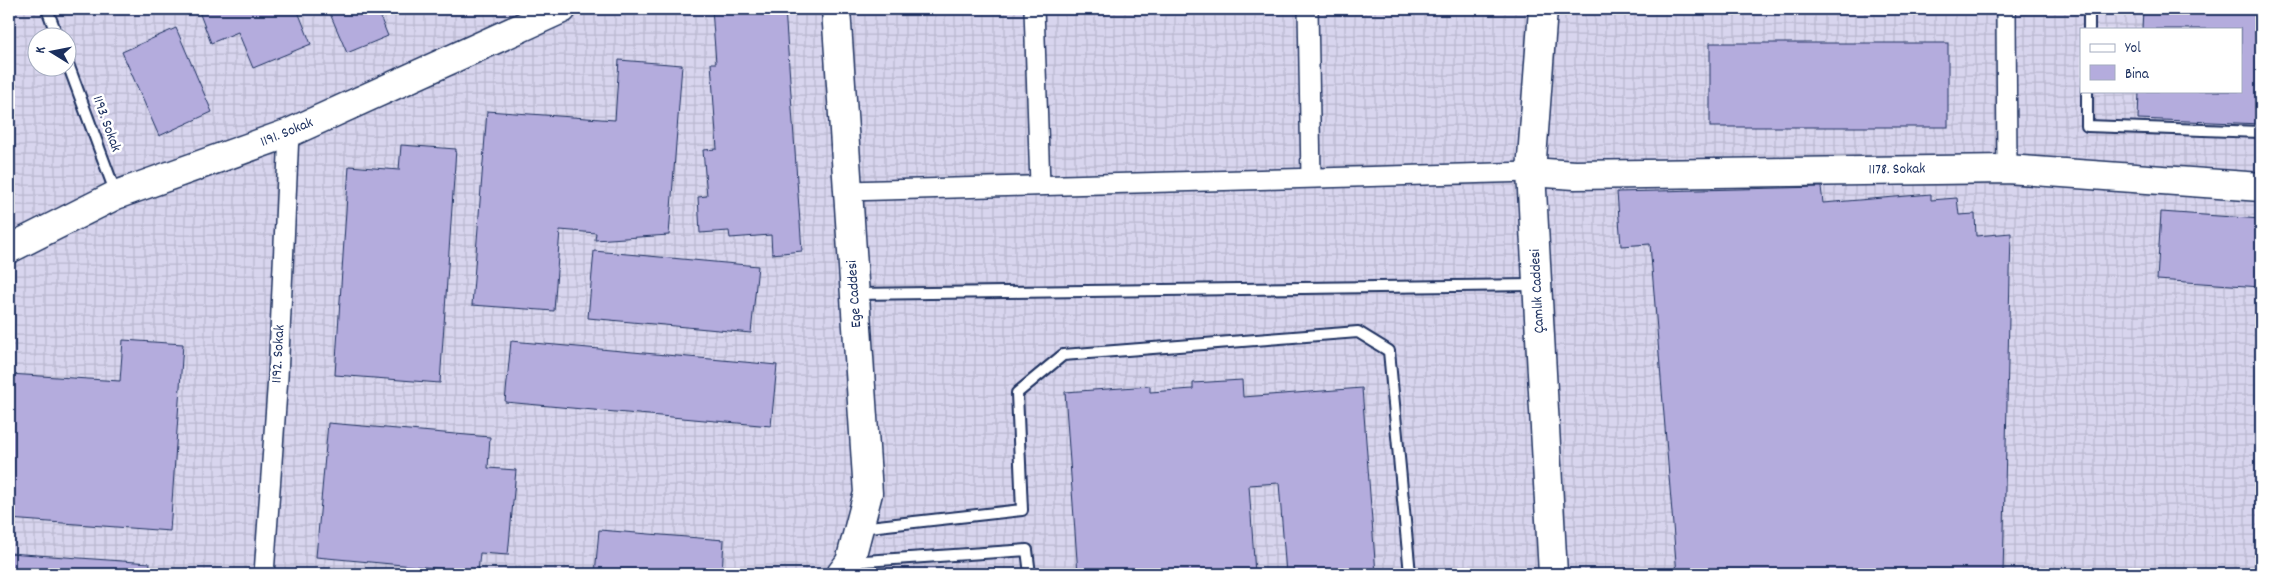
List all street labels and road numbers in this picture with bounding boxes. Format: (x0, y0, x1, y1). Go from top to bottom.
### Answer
street label: 1193. Sokak (86, 93, 126, 155)
street label: 1191. Sokak (257, 112, 317, 154)
street label: 1178. Sokak (1868, 159, 1926, 181)
street label: Çamlık Caddesi (1525, 248, 1551, 334)
street label: Ege Caddesi (842, 259, 868, 328)
street label: 1192. Sokak (266, 324, 292, 384)

